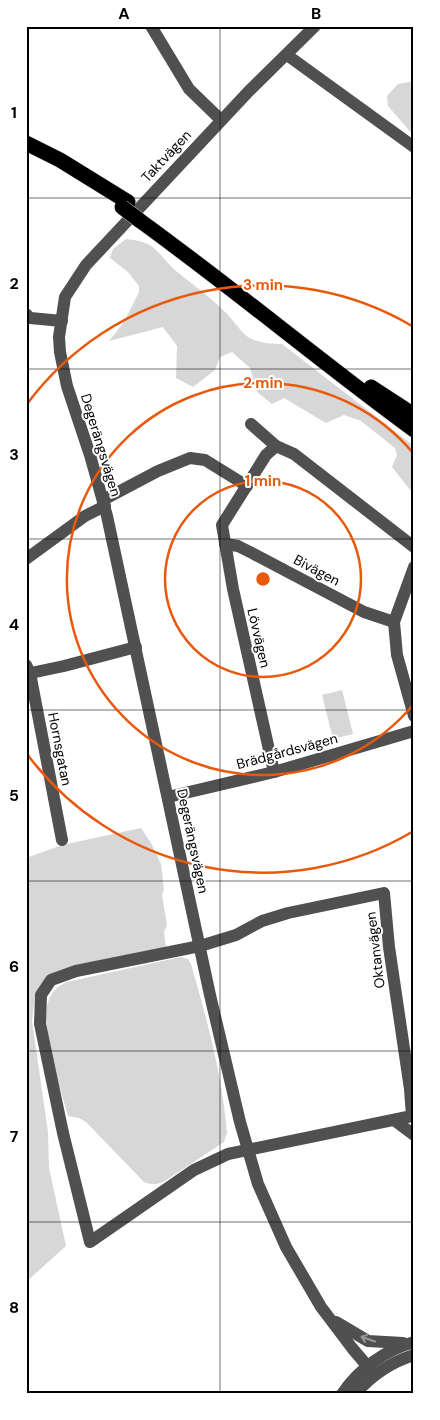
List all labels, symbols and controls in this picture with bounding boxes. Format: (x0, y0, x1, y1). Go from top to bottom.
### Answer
text: A (118, 3, 130, 24)
text: B (311, 3, 321, 24)
text: 1 (11, 102, 17, 123)
street label: Taktvägen (137, 126, 195, 186)
text: 2 (9, 273, 19, 294)
text: 3 min (243, 275, 283, 295)
text: 2 min (243, 373, 283, 393)
street label: Degerängsvägen (77, 391, 125, 499)
text: 3 (9, 444, 19, 465)
text: 1 min (245, 471, 281, 491)
street label: Bivägen (291, 550, 343, 590)
centre of rings (254, 570, 272, 588)
street label: Lövvägen (243, 606, 275, 670)
text: 4 (9, 614, 19, 635)
street label: Hornsgatan (44, 711, 76, 787)
street label: Brädgårdsvägen (234, 729, 340, 773)
text: 5 (9, 785, 19, 806)
street label: Degerängsvägen (173, 787, 213, 895)
street label: Oktanvägen (361, 911, 389, 989)
text: 6 (9, 956, 19, 977)
text: 7 (10, 1126, 19, 1147)
text: 8 (9, 1297, 19, 1318)
one-way arrow (360, 1334, 376, 1344)

